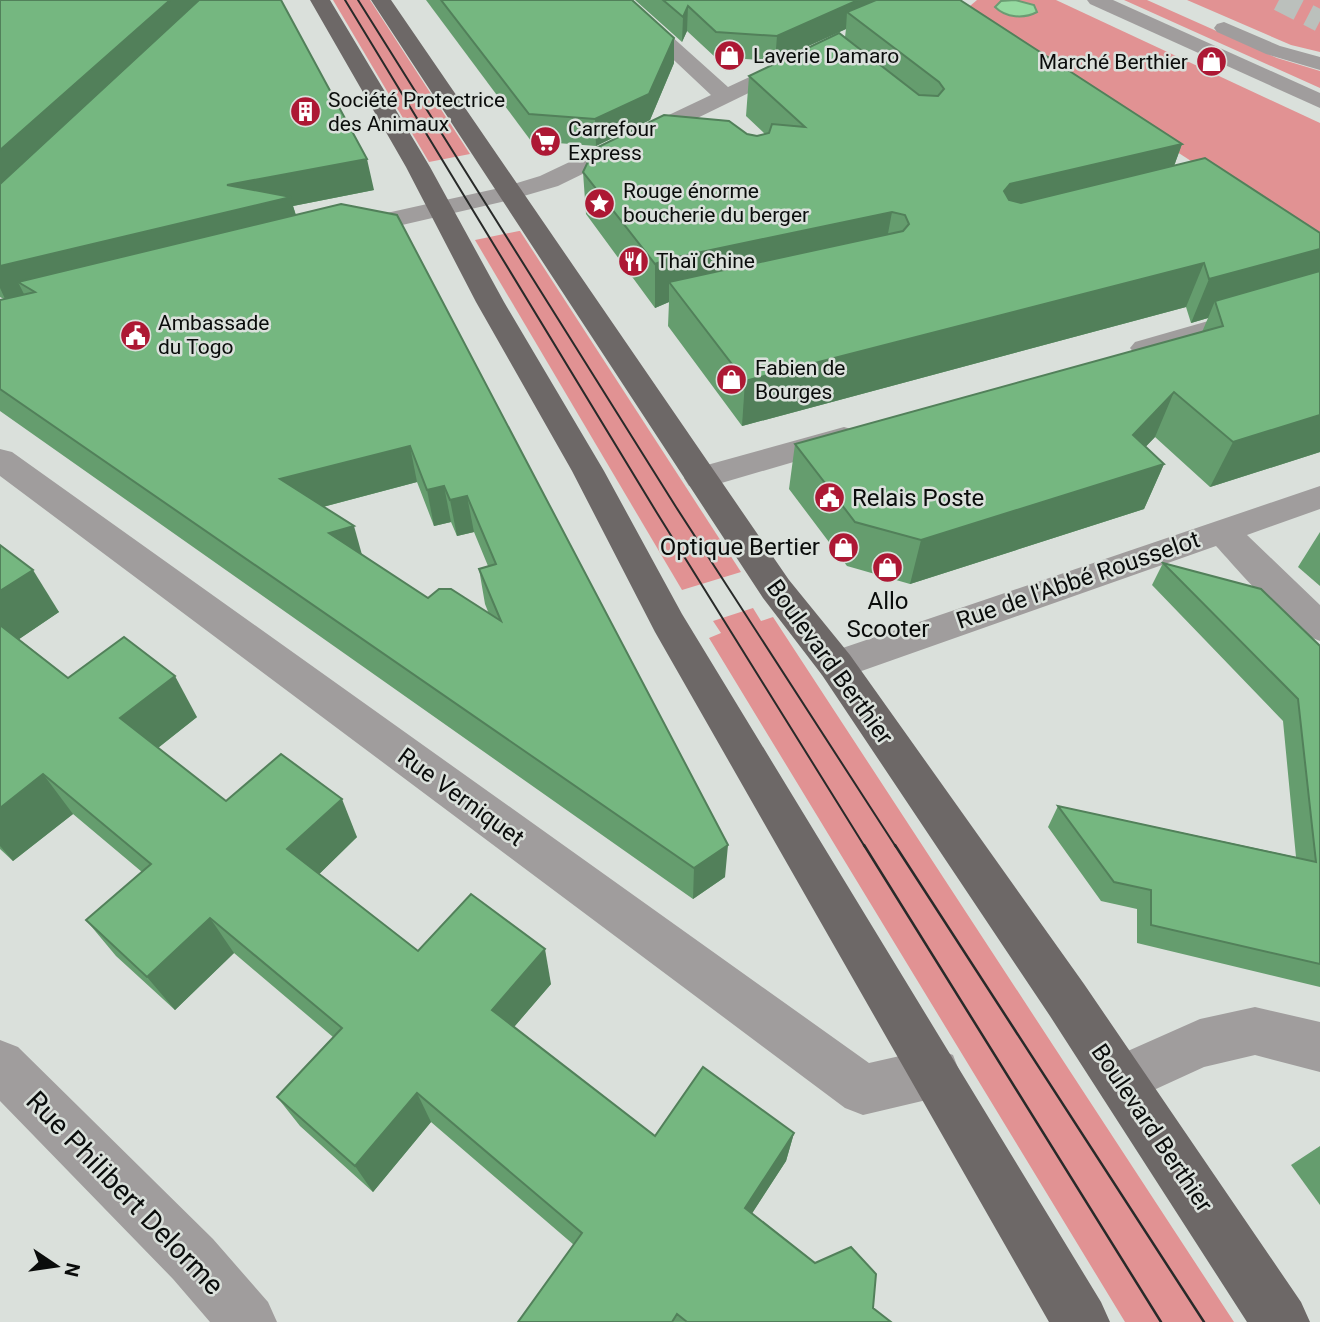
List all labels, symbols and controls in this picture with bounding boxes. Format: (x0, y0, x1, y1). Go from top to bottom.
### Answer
shop icon: Laverie Damaro (713, 39, 747, 73)
place label: Laverie Damaro (753, 44, 899, 68)
shop icon: Marché Berthier (1194, 45, 1228, 79)
place label: Marché Berthier (1039, 50, 1188, 74)
place label: Société Protectrice des Animaux (328, 88, 505, 136)
building icon: Société Protectrice des Animaux (288, 95, 322, 129)
place label: Carrefour Express (568, 117, 656, 165)
supermarket icon: Carrefour Express (528, 124, 562, 158)
place label: Rouge énorme boucherie du berger (623, 179, 809, 227)
place icon: Rouge énorme boucherie du berger (583, 186, 617, 220)
restaurant icon: Thaï Chine (616, 244, 650, 278)
place label: Thaï Chine (656, 249, 755, 273)
place label: Ambassade du Togo (158, 311, 269, 359)
public building icon: Ambassade du Togo (118, 318, 152, 352)
place label: Fabien de Bourges (755, 356, 846, 404)
shop icon: Fabien de Bourges (715, 363, 749, 397)
public building icon: Relais Poste (812, 481, 846, 515)
place label: Relais Poste (852, 484, 984, 512)
street label: Rue de l'Abbé Rousselot (953, 525, 1203, 635)
shop icon: Optique Bertier (826, 530, 860, 564)
place label: Optique Bertier (660, 533, 820, 561)
shop icon: Allo Scooter (871, 550, 905, 584)
street label: Boulevard Berthier (761, 574, 899, 750)
place label: Allo Scooter (847, 587, 929, 643)
street label: Rue Verniquet (393, 742, 530, 852)
street label: Boulevard Berthier (1085, 1039, 1219, 1217)
street label: Rue Philibert Delorme (19, 1085, 231, 1301)
north arrow (21, 1231, 91, 1301)
text: N (59, 1261, 85, 1279)

